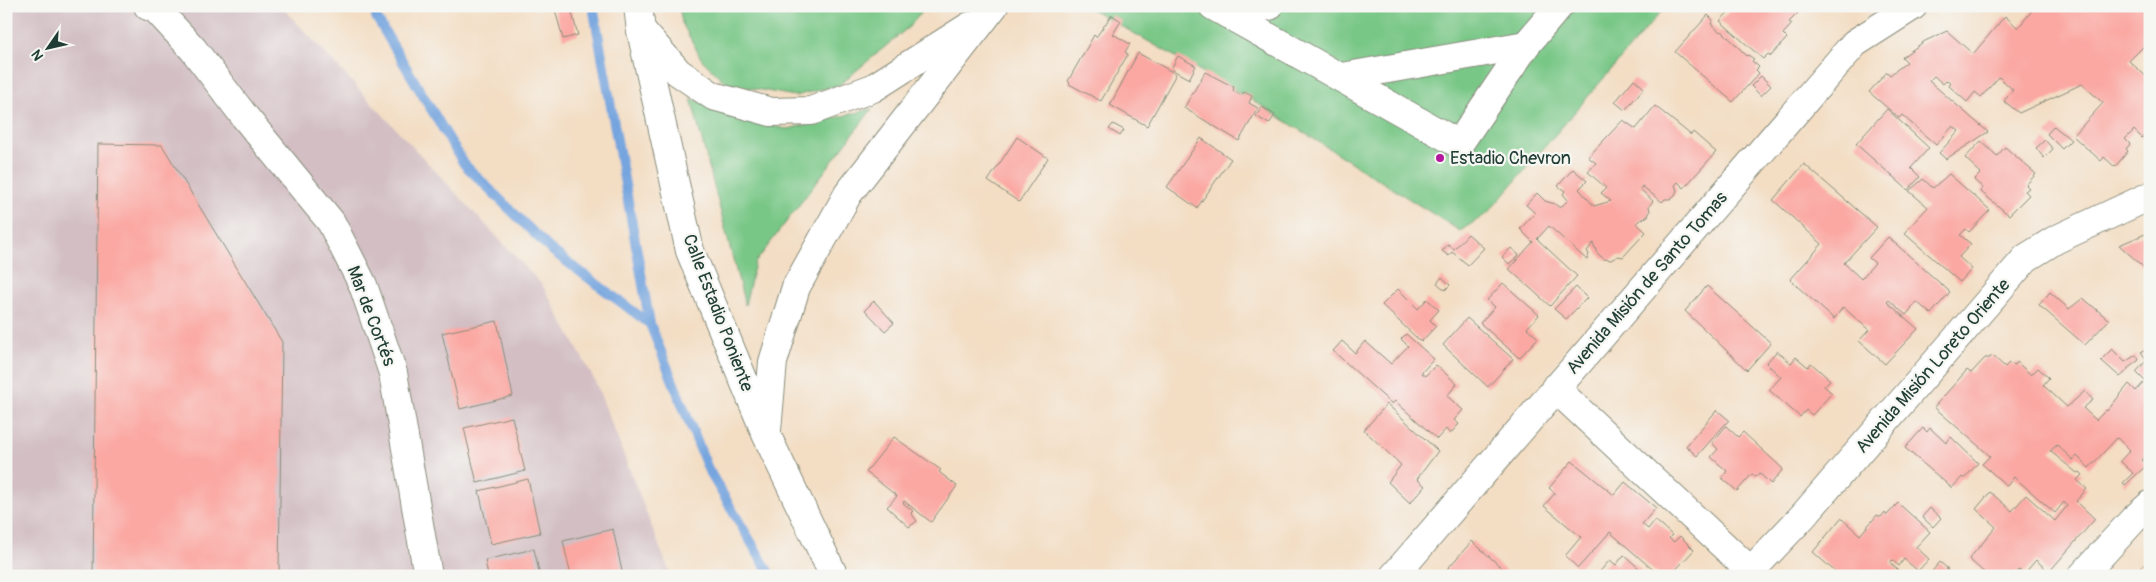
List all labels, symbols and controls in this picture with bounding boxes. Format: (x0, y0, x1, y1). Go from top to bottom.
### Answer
north arrow (22, 22, 72, 72)
text: N (28, 46, 47, 64)
place label: Estadio Chevron (1450, 147, 1571, 170)
marker: Estadio Chevron (1434, 152, 1446, 164)
street label: Avenida Misión de Santo Tomas (1561, 187, 1733, 379)
street label: Calle Estadio Poniente (677, 231, 759, 395)
street label: Mar de Cortés (341, 263, 401, 369)
street label: Avenida Misión Loreto Oriente (1851, 274, 2015, 458)

